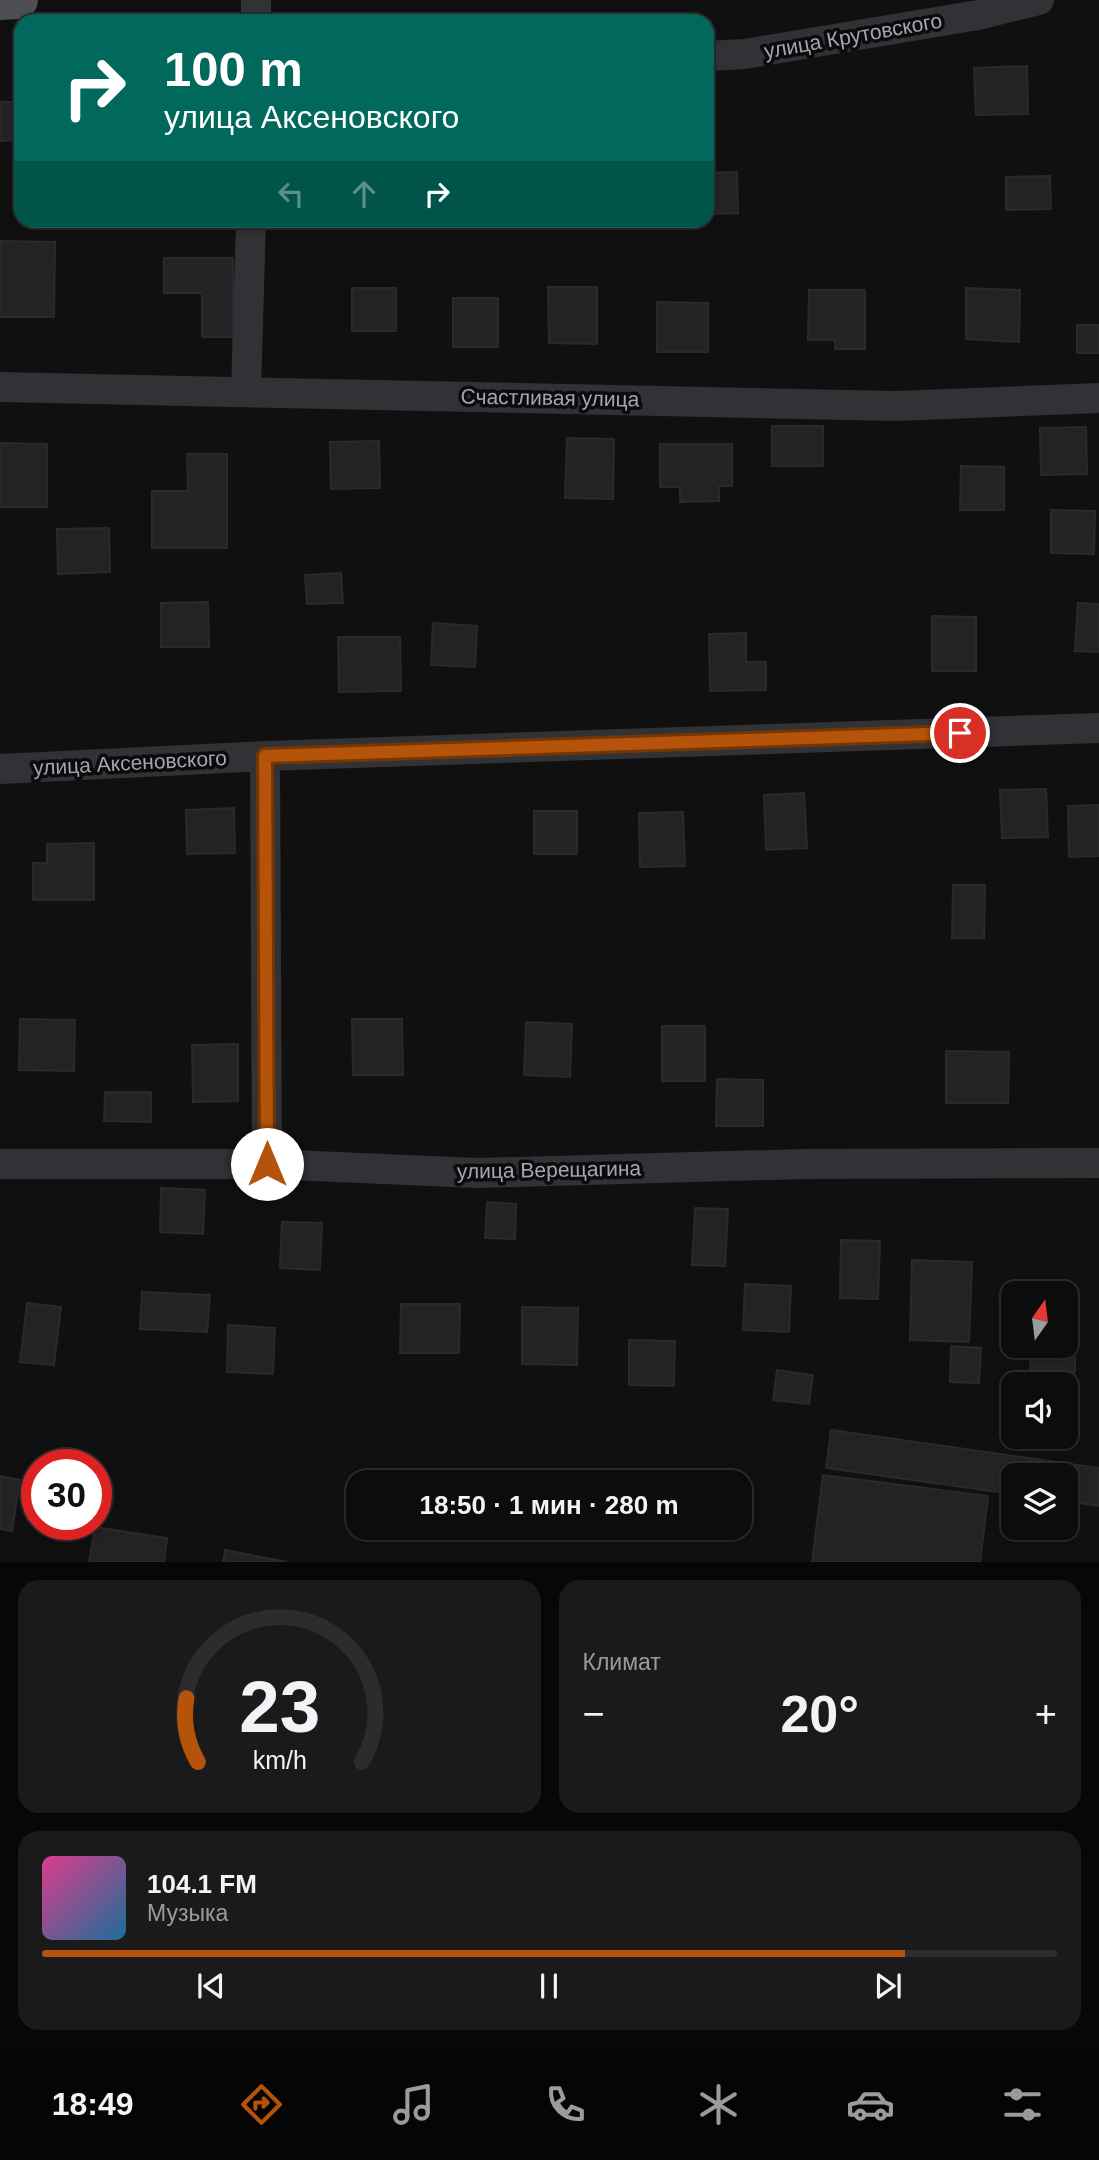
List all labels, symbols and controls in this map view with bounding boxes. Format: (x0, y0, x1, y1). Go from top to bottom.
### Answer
street label: улица Крутовского (762, 9, 944, 62)
icon: right (49, 42, 140, 133)
text: 100 m (164, 42, 303, 96)
text: улица Аксеновского (164, 99, 459, 135)
icon: left (272, 175, 310, 213)
icon: ahead (345, 175, 383, 213)
icon: right (418, 175, 456, 213)
street label: Счастливая улица (460, 384, 640, 411)
pin (930, 703, 990, 763)
icon: arrive (941, 714, 979, 752)
street label: улица Аксеновского (33, 746, 227, 779)
position arrow (230, 1127, 304, 1201)
street label: улица Верещагина (457, 1156, 642, 1183)
north arrow (1001, 1281, 1078, 1358)
map controls (1001, 1281, 1078, 1540)
button: sound (1001, 1372, 1078, 1449)
speed limit sign: 30 (21, 1449, 112, 1540)
button: layers (1001, 1463, 1078, 1540)
text: 18:50 · 1 мин · 280 m (419, 1490, 679, 1520)
text: Климат (583, 1649, 661, 1675)
text: 23 (239, 1667, 320, 1748)
text: 20° (780, 1685, 859, 1743)
text: − (583, 1693, 605, 1735)
text: + (1035, 1693, 1057, 1735)
text: km/h (252, 1746, 306, 1774)
text: 104.1 FM (147, 1869, 257, 1899)
text: Музыка (147, 1900, 228, 1926)
icon: previous (192, 1967, 230, 2005)
icon: pause (530, 1967, 568, 2005)
icon: next (869, 1967, 907, 2005)
icon: directions (237, 2080, 286, 2129)
icon: music (389, 2080, 438, 2129)
icon: phone (541, 2080, 590, 2129)
icon: climate (694, 2080, 743, 2129)
icon: car (846, 2080, 895, 2129)
icon: filters (998, 2080, 1047, 2129)
text: 18:49 (52, 2086, 133, 2122)

